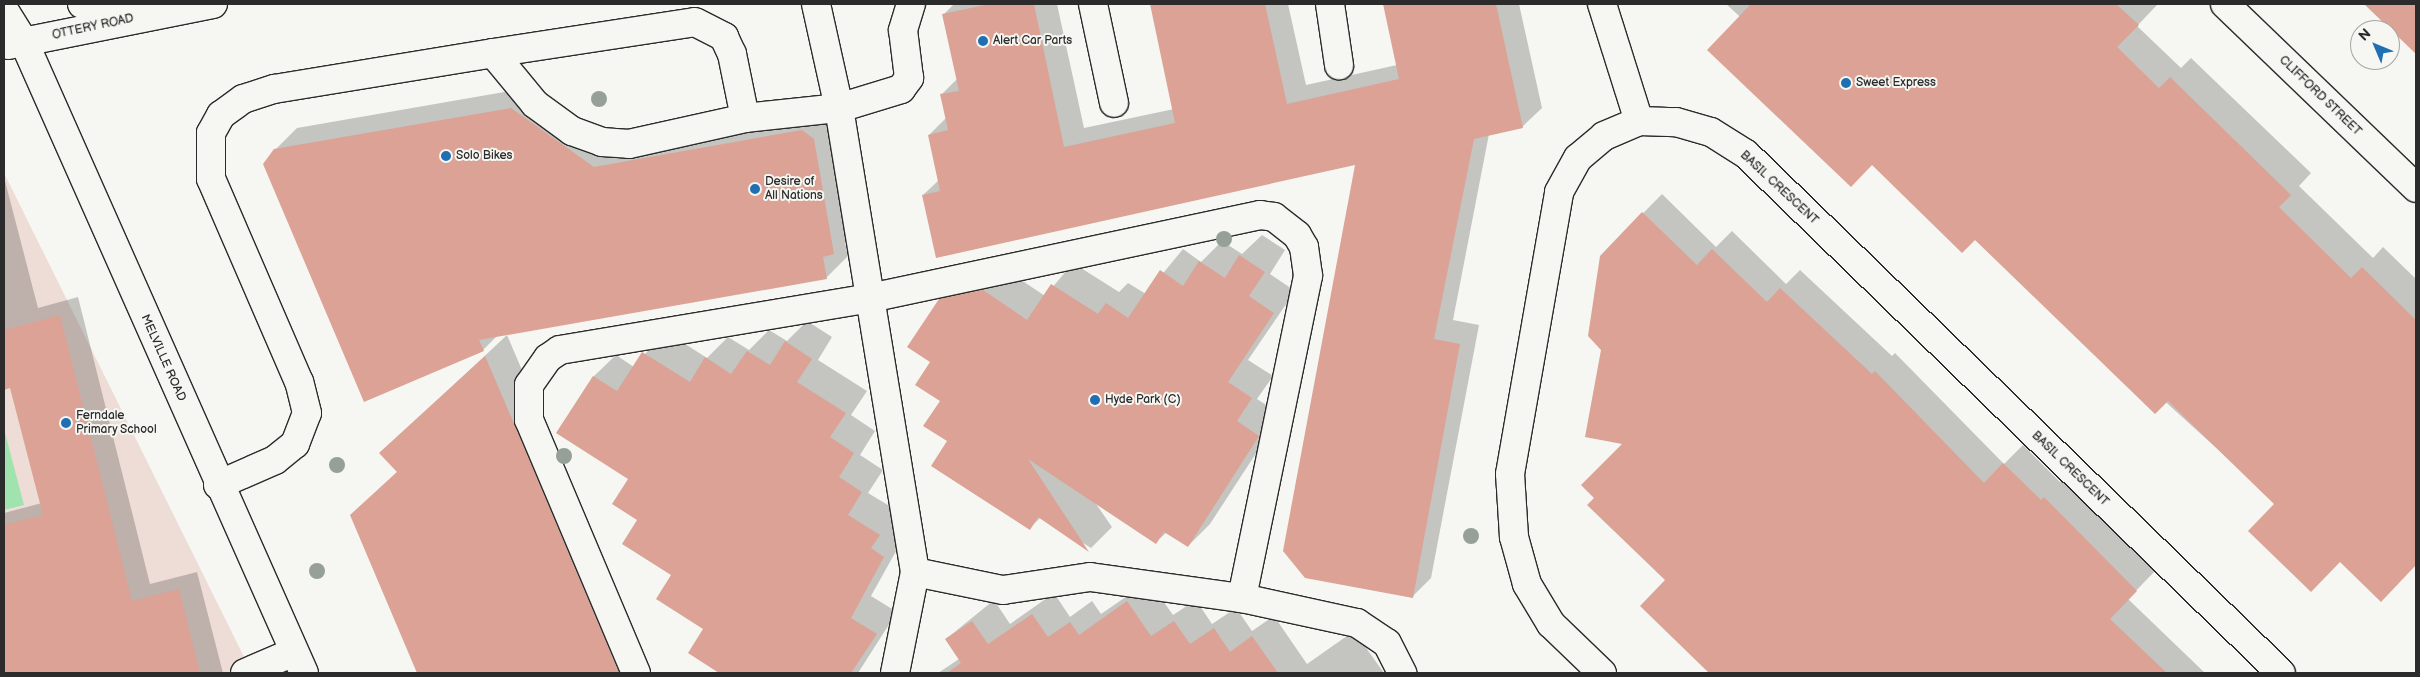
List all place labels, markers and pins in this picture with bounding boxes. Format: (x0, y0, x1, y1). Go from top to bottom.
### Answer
place label: Alert Car Parts (993, 34, 1072, 48)
marker: Alert Car Parts (977, 35, 989, 47)
place label: Sweet Express (1856, 76, 1936, 90)
marker: Sweet Express (1840, 77, 1852, 89)
place label: Solo Bikes (456, 149, 512, 163)
marker: Solo Bikes (440, 150, 452, 162)
place label: Desire of All Nations (765, 175, 823, 203)
marker: Desire of All Nations (749, 183, 761, 195)
place label: Hyde Park (C) (1105, 393, 1181, 407)
marker: Hyde Park (C) (1089, 394, 1101, 406)
place label: Ferndale Primary School (76, 409, 158, 437)
marker: Ferndale Primary School (60, 417, 72, 429)

